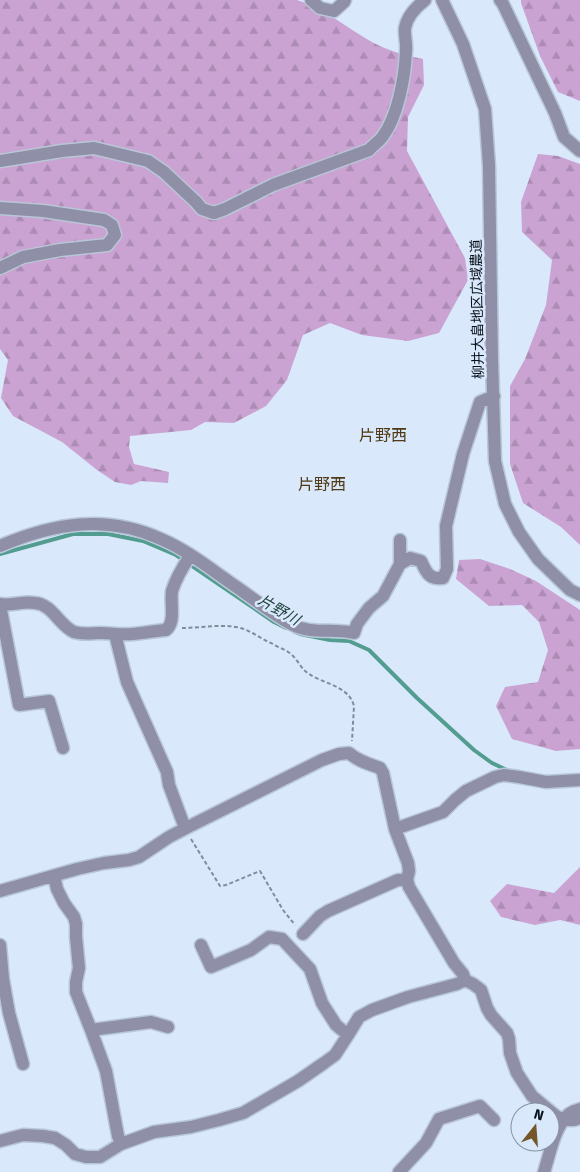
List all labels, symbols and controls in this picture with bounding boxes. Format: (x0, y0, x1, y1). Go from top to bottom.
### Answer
street label: 柳井大畠地区広域農道 (468, 239, 487, 379)
district label: 片野西 (359, 426, 407, 445)
district label: 片野西 (298, 475, 346, 494)
water label: 片野川 (255, 591, 305, 630)
north arrow (510, 1102, 560, 1152)
text: N (532, 1106, 546, 1125)

